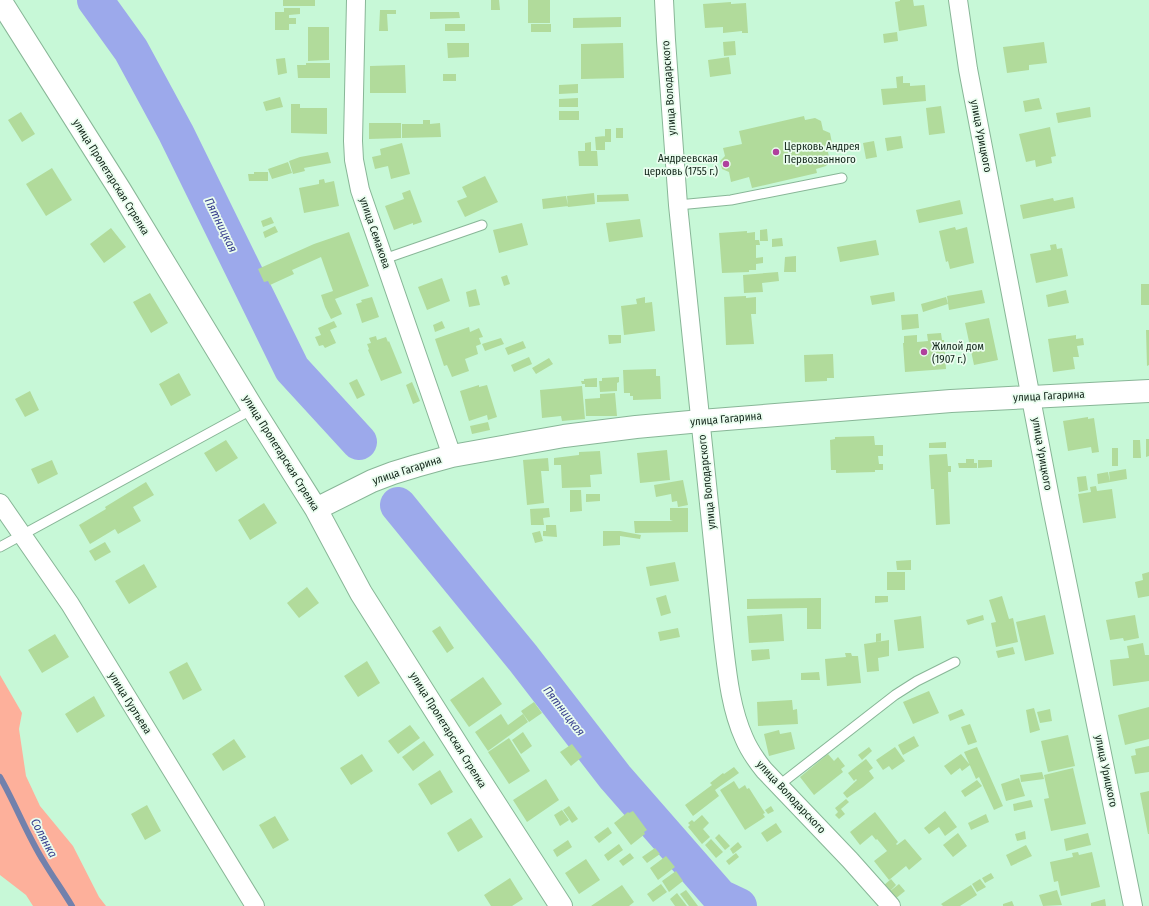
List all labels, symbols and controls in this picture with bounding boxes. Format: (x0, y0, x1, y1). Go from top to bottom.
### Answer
street label: улица Володарского (659, 40, 679, 136)
street label: улица Урицкого (968, 99, 994, 174)
street label: улица Пролетарская Стрелка (70, 117, 152, 237)
place label: Церковь Андрея Первозванного (784, 140, 860, 166)
marker: Церковь Андрея Первозванного (771, 147, 781, 157)
place label: Андреевская церковь (1755 г.) (644, 152, 718, 178)
marker: Андреевская церковь (1755 г.) (721, 159, 731, 169)
water label: Пятницкая (202, 195, 240, 255)
street label: улица Семакова (357, 196, 393, 270)
place label: Жилой дом (1907 г.) (932, 340, 984, 366)
marker: Жилой дом (1907 г.) (919, 347, 929, 357)
street label: улица Гагарина (1013, 388, 1085, 404)
street label: улица Пролетарская Стрелка (240, 393, 322, 513)
street label: улица Гагарина (690, 409, 762, 429)
street label: улица Урицкого (1029, 417, 1055, 492)
street label: улица Володарского (696, 434, 718, 530)
street label: улица Гагарина (371, 453, 443, 487)
street label: улица Гуртьева (106, 670, 154, 736)
street label: улица Пролетарская Стрелка (407, 670, 489, 790)
water label: Пятницкая (540, 683, 588, 739)
street label: улица Урицкого (1092, 734, 1120, 809)
street label: улица Володарского (754, 758, 828, 836)
water label: Солянка (28, 816, 60, 860)

